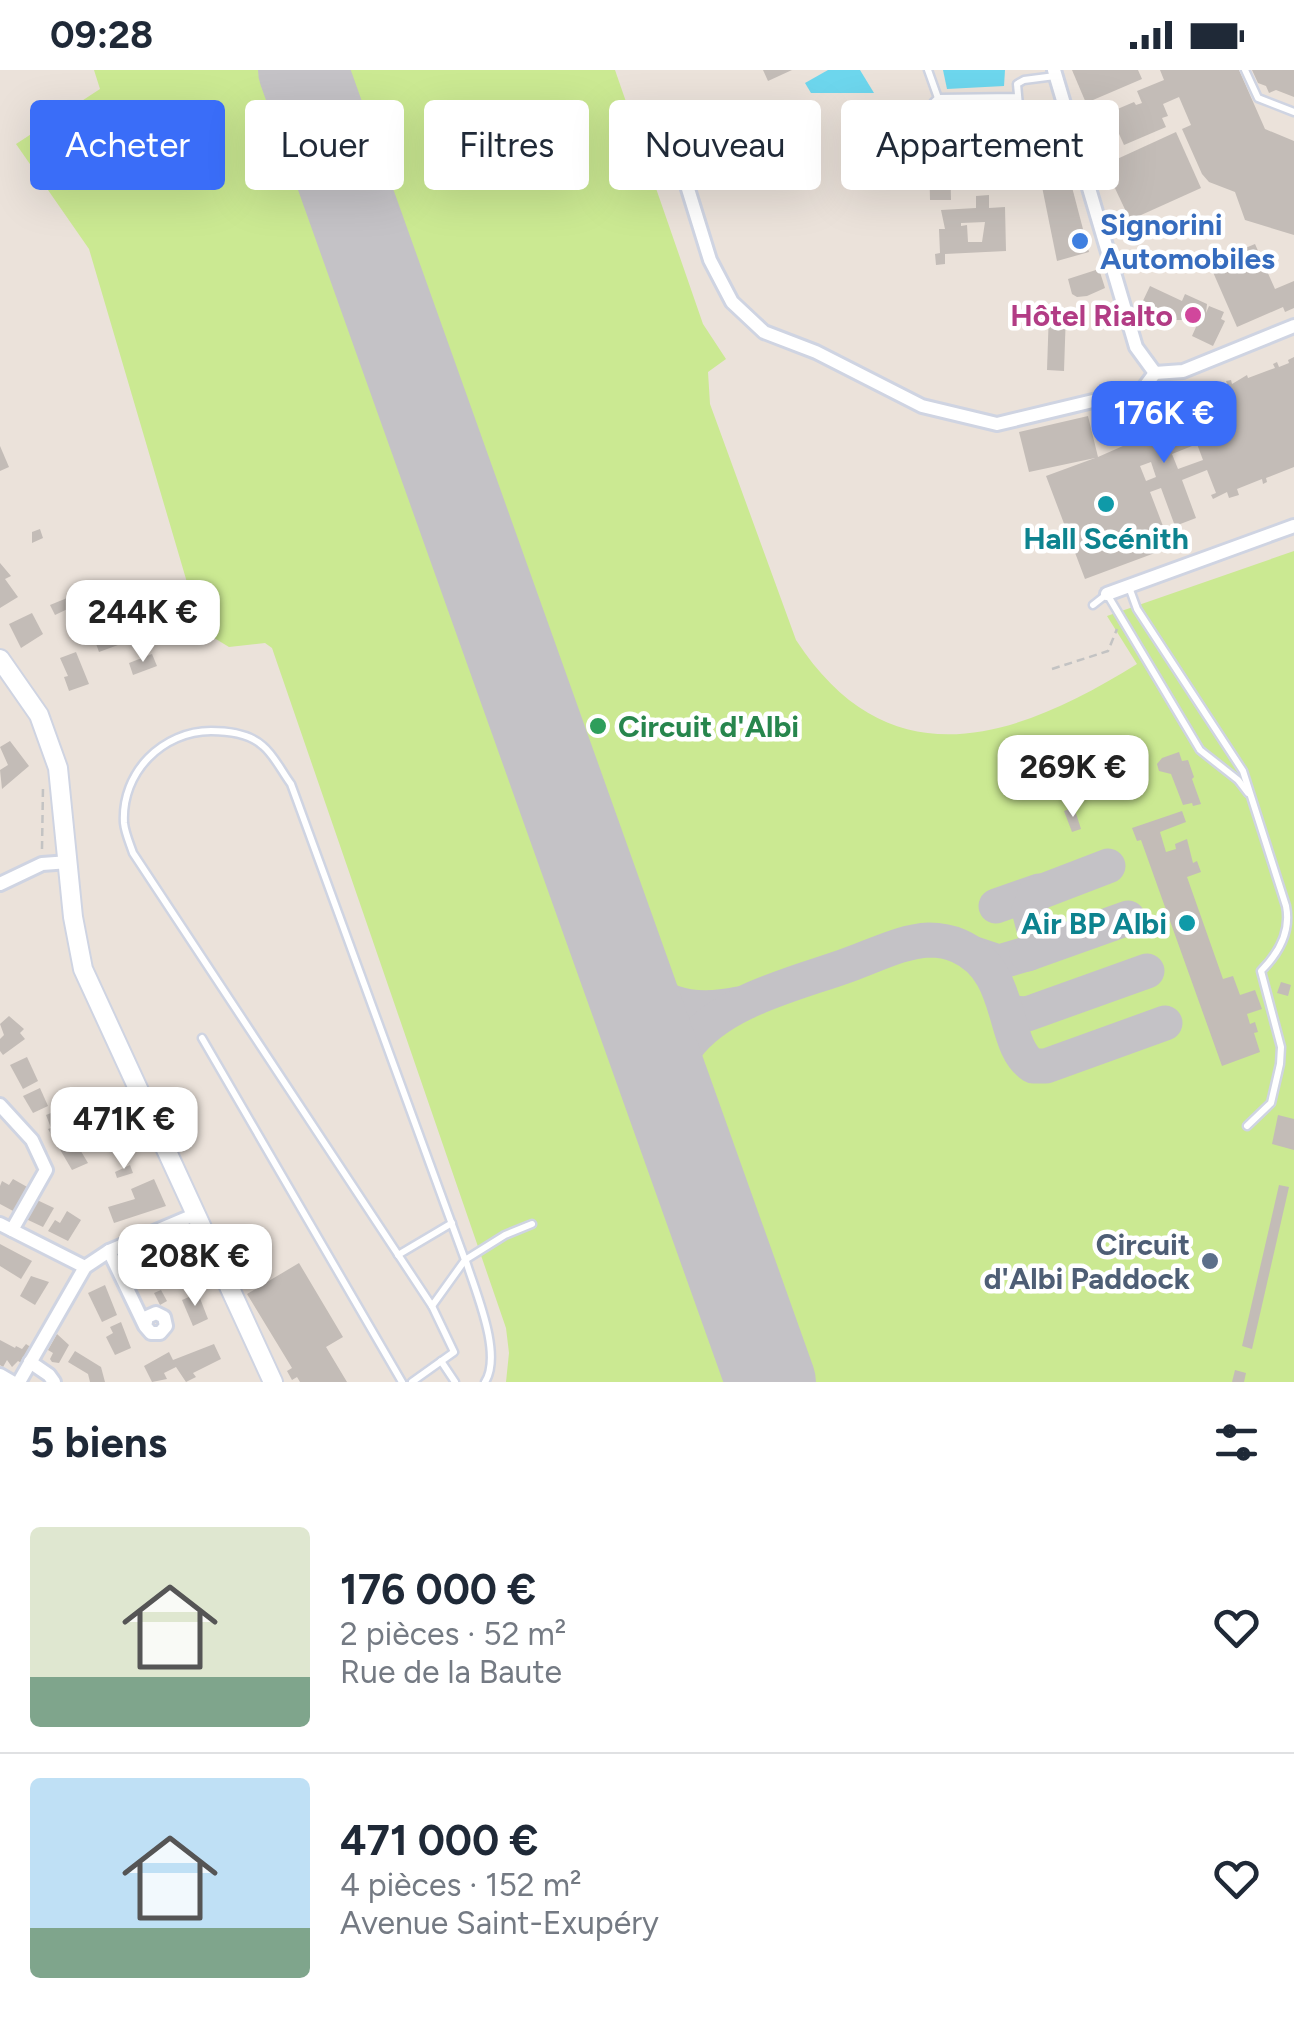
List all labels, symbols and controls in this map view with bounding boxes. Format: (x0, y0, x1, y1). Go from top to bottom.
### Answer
text: 09:28 (50, 12, 153, 58)
chip: Acheter (30, 100, 225, 190)
chip: Louer (245, 100, 404, 190)
chip: Filtres (424, 100, 589, 190)
chip: Nouveau (609, 100, 821, 190)
chip: Appartement (841, 100, 1119, 190)
place label: Signorini Automobiles (1100, 206, 1275, 277)
marker: Signorini Automobiles (1069, 230, 1091, 252)
place label: Hôtel Rialto (1010, 297, 1173, 334)
marker: Hôtel Rialto (1182, 304, 1204, 326)
pin: 176K € (1083, 381, 1245, 466)
text: 176K € (1113, 394, 1215, 432)
marker: Hall Scénith (1095, 493, 1117, 515)
place label: Hall Scénith (1023, 520, 1189, 557)
pin: 244K € (62, 580, 224, 665)
text: 244K € (88, 593, 198, 631)
place label: Circuit d'Albi (618, 708, 799, 745)
marker: Circuit d'Albi (587, 715, 609, 737)
pin: 269K € (992, 735, 1154, 820)
text: 269K € (1020, 748, 1126, 786)
place label: Air BP Albi (1021, 905, 1167, 942)
marker: Air BP Albi (1176, 912, 1198, 934)
pin: 471K € (43, 1087, 205, 1172)
text: 471K € (73, 1100, 175, 1138)
pin: 208K € (114, 1224, 276, 1309)
place label: Circuit d'Albi Paddock (984, 1226, 1190, 1297)
text: 208K € (140, 1237, 250, 1275)
marker: Circuit d'Albi Paddock (1199, 1250, 1221, 1272)
icon: filters (1209, 1415, 1264, 1470)
text: 5 biens (30, 1417, 167, 1468)
text: 176 000 € (340, 1564, 536, 1615)
icon: home (110, 1567, 230, 1687)
icon: heart (1209, 1600, 1264, 1655)
text: 2 pièces · 52 m² (340, 1615, 566, 1653)
text: Rue de la Baute (340, 1653, 562, 1691)
text: 471 000 € (340, 1815, 539, 1866)
icon: home (110, 1818, 230, 1938)
icon: heart (1209, 1851, 1264, 1906)
text: 4 pièces · 152 m² (340, 1866, 581, 1904)
text: Avenue Saint-Exupéry (340, 1904, 659, 1942)

